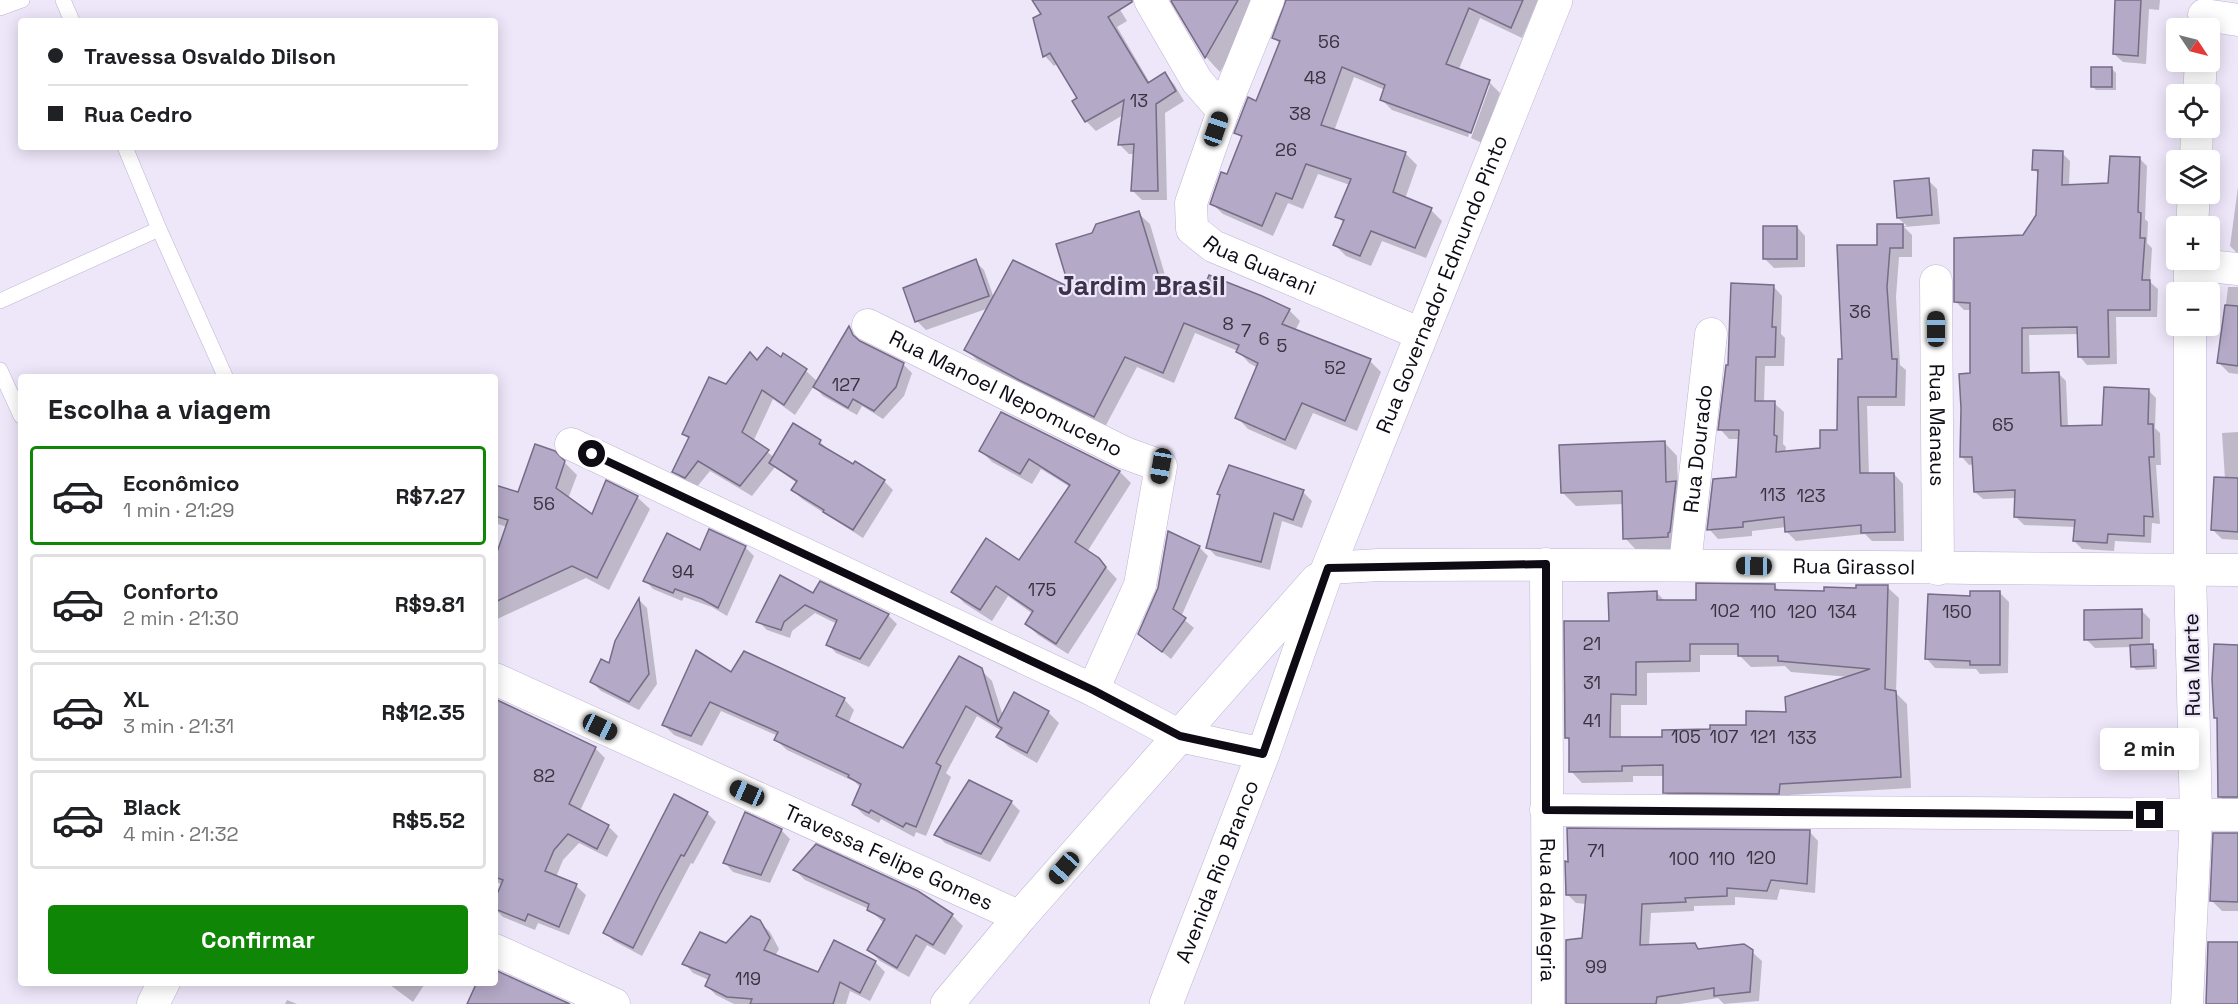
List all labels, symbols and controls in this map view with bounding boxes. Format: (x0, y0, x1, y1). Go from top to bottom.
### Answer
north arrow (2166, 18, 2220, 72)
map controls (2166, 18, 2220, 336)
house number: 56 (1318, 30, 1340, 53)
text: Travessa Osvaldo Dilson (84, 42, 336, 70)
house number: 48 (1304, 66, 1326, 89)
button: locate (2166, 84, 2220, 138)
house number: 13 (1130, 89, 1148, 112)
text: Rua Cedro (84, 100, 192, 128)
house number: 38 (1289, 102, 1311, 125)
car (1202, 109, 1230, 149)
street label: Rua Governador Edmundo Pinto (1369, 131, 1513, 437)
house number: 26 (1275, 138, 1297, 161)
button: layers (2166, 150, 2220, 204)
button: + (2166, 216, 2220, 270)
street label: Rua Guarani (1198, 229, 1321, 301)
district label: Jardim Brasil (1058, 268, 1226, 303)
button: − (2166, 282, 2220, 336)
house number: 36 (1849, 300, 1871, 323)
car (1927, 311, 1945, 347)
house number: 8 (1222, 312, 1234, 335)
house number: 7 (1241, 319, 1251, 342)
street label: Rua Manoel Nepomuceno (885, 324, 1127, 463)
house number: 6 (1258, 327, 1270, 350)
house number: 5 (1277, 334, 1287, 357)
house number: 52 (1324, 356, 1346, 379)
street label: Rua Manaus (1924, 364, 1951, 486)
house number: 127 (832, 373, 860, 396)
street label: Rua Dourado (1677, 383, 1718, 514)
text: Escolha a viagem (48, 392, 271, 427)
house number: 65 (1992, 413, 2014, 436)
route start (578, 440, 605, 467)
car (1149, 447, 1173, 485)
icon: car (51, 469, 105, 523)
text: Econômico (123, 469, 240, 497)
text: R$7.27 (395, 482, 465, 510)
house number: 113 (1760, 483, 1786, 506)
house number: 123 (1796, 484, 1826, 507)
house number: 56 (533, 492, 555, 515)
text: 1 min · 21:29 (123, 497, 235, 523)
street label: Rua Girassol (1793, 552, 1915, 580)
car (1736, 557, 1772, 575)
house number: 94 (672, 560, 694, 583)
icon: car (51, 577, 105, 631)
text: Conforto (123, 577, 218, 605)
house number: 175 (1028, 578, 1056, 601)
text: R$9.81 (395, 590, 465, 618)
house number: 102 (1710, 599, 1740, 622)
house number: 110 (1750, 600, 1776, 623)
house number: 120 (1787, 600, 1817, 623)
house number: 134 (1827, 600, 1857, 623)
house number: 150 (1942, 600, 1972, 623)
text: 2 min · 21:30 (123, 605, 239, 631)
street label: Rua Marte (2177, 613, 2206, 717)
house number: 21 (1583, 632, 1601, 655)
house number: 31 (1583, 671, 1601, 694)
icon: car (51, 685, 105, 739)
text: XL (123, 685, 149, 713)
text: R$12.35 (382, 698, 465, 726)
house number: 41 (1583, 709, 1601, 732)
car (580, 711, 620, 743)
text: 3 min · 21:31 (123, 713, 234, 739)
house number: 105 (1671, 725, 1701, 748)
house number: 107 (1710, 725, 1738, 748)
house number: 121 (1750, 725, 1776, 748)
house number: 133 (1787, 726, 1817, 749)
callout: 2 min (2100, 728, 2200, 770)
text: 2 min (2124, 736, 2175, 762)
house number: 82 (533, 764, 555, 787)
street label: Avenida Rio Branco (1169, 776, 1265, 967)
car (727, 777, 767, 809)
icon: car (51, 793, 105, 847)
text: Black (123, 793, 181, 821)
street label: Travessa Felipe Gomes (780, 798, 997, 916)
route end (2136, 801, 2163, 828)
text: R$5.52 (392, 806, 465, 834)
text: 4 min · 21:32 (123, 821, 239, 847)
street label: Rua da Alegria (1534, 838, 1562, 982)
house number: 71 (1587, 839, 1605, 862)
house number: 120 (1746, 846, 1776, 869)
house number: 100 (1669, 847, 1699, 870)
house number: 110 (1709, 847, 1735, 870)
car (1045, 849, 1083, 887)
button: Confirmar (48, 905, 468, 974)
house number: 99 (1585, 955, 1607, 978)
house number: 119 (735, 967, 761, 990)

